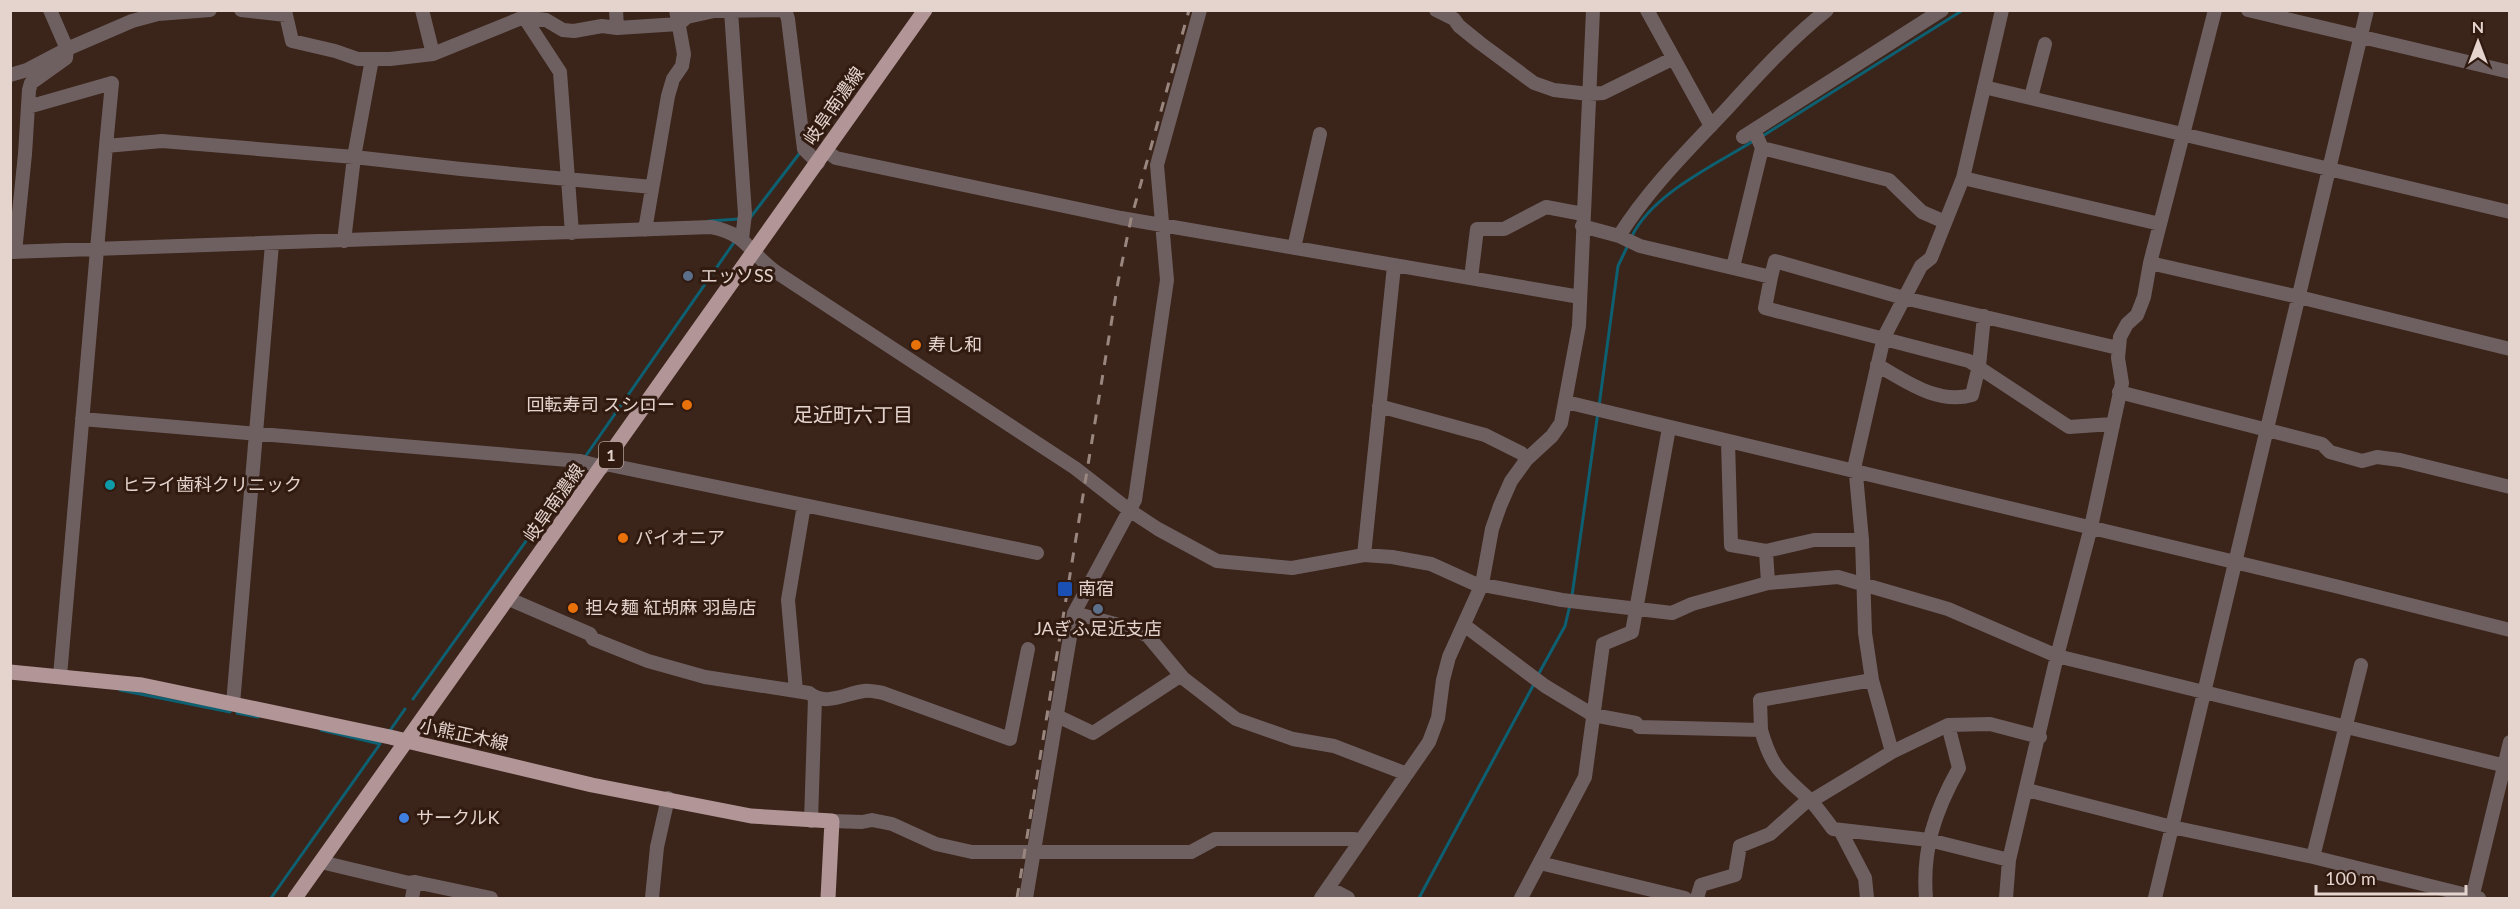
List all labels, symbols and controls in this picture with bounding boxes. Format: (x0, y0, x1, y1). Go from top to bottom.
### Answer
north arrow (2448, 12, 2508, 72)
text: N (2472, 17, 2484, 36)
street label: 岐阜南濃線 (798, 62, 868, 149)
place label: エッソSS (700, 264, 774, 286)
marker: エッソSS (681, 269, 695, 283)
place label: 寿し和 (928, 333, 982, 355)
marker: 寿し和 (909, 338, 923, 352)
place label: 回転寿司 スシロー (526, 393, 675, 415)
marker: 回転寿司 スシロー (680, 398, 694, 412)
district label: 足近町六丁目 (793, 402, 913, 426)
road number: 1 (599, 442, 623, 468)
street label: 岐阜南濃線 (518, 459, 588, 546)
place label: ヒライ歯科クリニック (122, 473, 302, 495)
marker: ヒライ歯科クリニック (103, 478, 117, 492)
place label: パイオニア (635, 526, 725, 548)
marker: パイオニア (616, 531, 630, 545)
place label: 南宿 (1078, 577, 1114, 599)
marker: 南宿 (1056, 580, 1074, 598)
place label: 担々麺 紅胡麻 羽島店 (585, 596, 756, 618)
marker: 担々麺 紅胡麻 羽島店 (566, 601, 580, 615)
marker: JAぎふ足近支店 (1091, 602, 1105, 616)
place label: JAぎふ足近支店 (1034, 617, 1162, 639)
street label: 小熊正木線 (418, 714, 511, 754)
place label: サークルK (416, 806, 499, 828)
marker: サークルK (397, 811, 411, 825)
scale bar (2316, 858, 2466, 896)
text: 100 m (2325, 867, 2376, 889)

